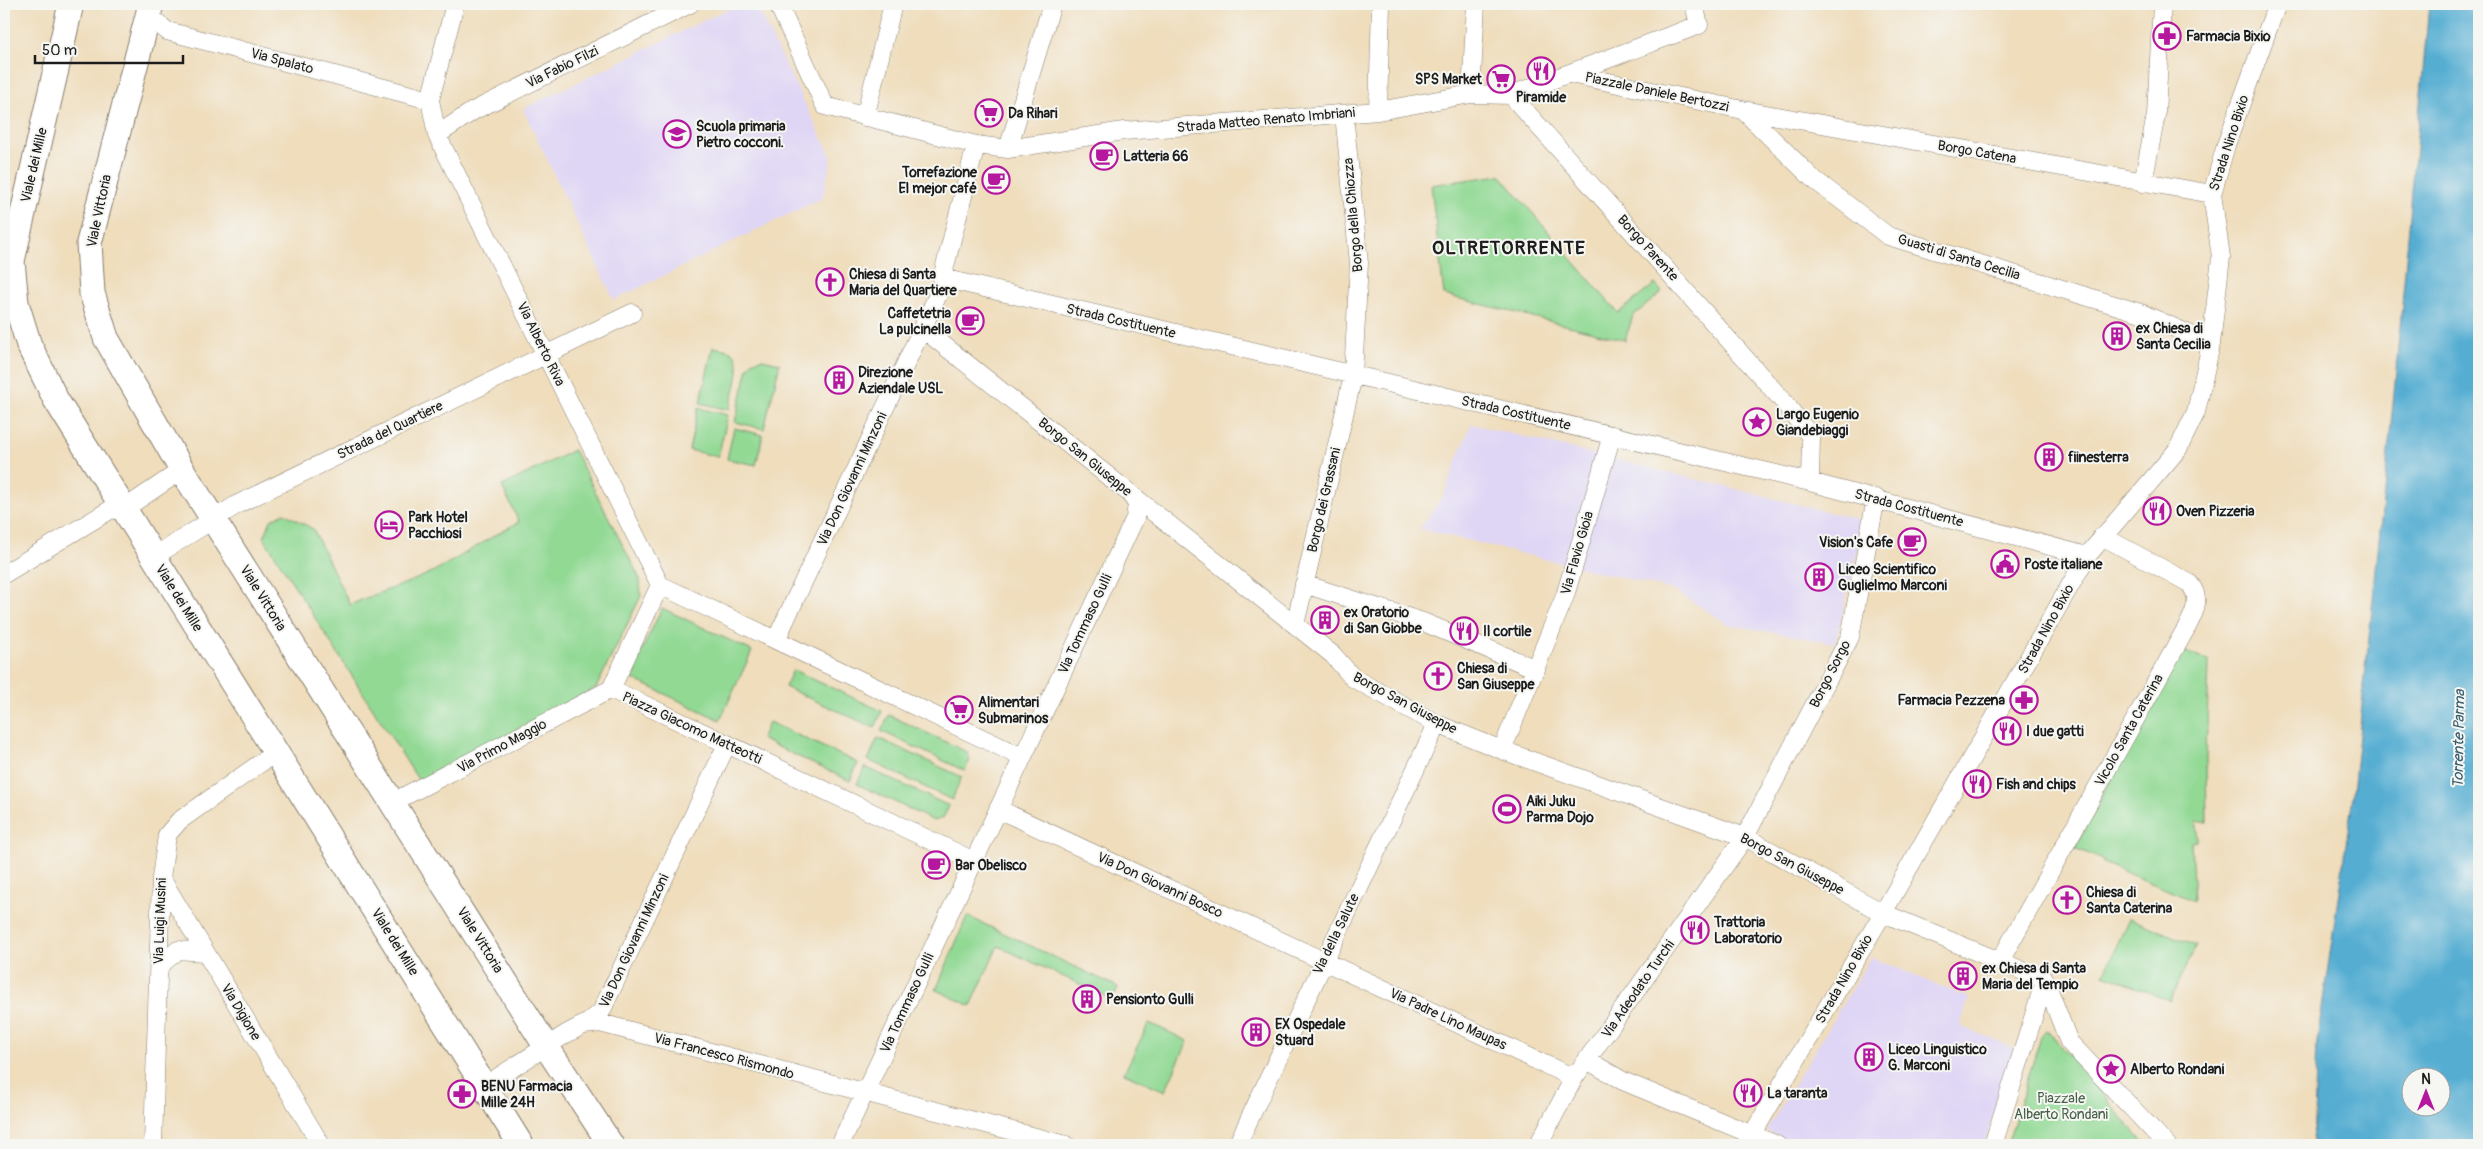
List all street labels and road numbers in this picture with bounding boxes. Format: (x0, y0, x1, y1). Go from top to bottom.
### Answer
street label: Via Fabio Filzi (523, 42, 601, 92)
street label: Via Spalato (249, 44, 316, 78)
street label: Piazzale Daniele Bertozzi (1584, 68, 1731, 116)
street label: Strada Nino Bixio (2206, 93, 2253, 193)
street label: Strada Matteo Renato Imbriani (1176, 104, 1356, 136)
street label: Viale dei Mille (17, 126, 51, 204)
street label: Borgo Catena (1936, 137, 2018, 167)
street label: Borgo della Chiozza (1340, 157, 1366, 273)
street label: Viale Vittoria (83, 173, 115, 249)
street label: Borgo Parente (1614, 211, 1682, 285)
street label: Guasti di Santa Cecilia (1896, 230, 2022, 284)
street label: Via Alberto Riva (513, 299, 569, 389)
street label: Strada Costituente (1065, 300, 1178, 342)
street label: Strada Costituente (1460, 392, 1573, 434)
street label: Strada del Quartiere (334, 397, 446, 463)
street label: Via Don Giovanni Minzoni (813, 409, 891, 549)
street label: Borgo San Giuseppe (1035, 414, 1135, 500)
street label: Borgo dei Grassani (1304, 445, 1344, 554)
street label: Strada Costituente (1853, 485, 1965, 531)
street label: Via Flavio Gioia (1557, 509, 1597, 597)
street label: Viale dei Mille (152, 561, 206, 635)
street label: Viale Vittoria (236, 562, 290, 634)
street label: Via Tommaso Gulli (1054, 571, 1116, 677)
street label: Strada Nino Bixio (2014, 581, 2078, 677)
street label: Borgo Sorgo (1806, 637, 1854, 711)
street label: Borgo San Giuseppe (1350, 668, 1460, 738)
street label: Vicolo Santa Caterina (2091, 671, 2167, 789)
street label: Piazza Giacomo Matteotti (620, 688, 765, 768)
street label: Via Primo Maggio (454, 715, 550, 777)
street label: Borgo San Giuseppe (1737, 829, 1847, 899)
street label: Via Don Giovanni Bosco (1094, 848, 1226, 922)
street label: Via Don Giovanni Minzoni (595, 871, 673, 1011)
street label: Via Luigi Musini (150, 877, 170, 965)
street label: Via della Salute (1309, 891, 1363, 977)
street label: Viale Vittoria (453, 904, 507, 976)
street label: Viale dei Mille (368, 905, 422, 979)
street label: Strada Nino Bixio (1812, 931, 1877, 1026)
street label: Via Adeodato Turchi (1598, 936, 1678, 1041)
street label: Via Tommaso Gulli (876, 950, 938, 1056)
street label: Via Digione (217, 980, 265, 1044)
street label: Via Padre Lino Maupas (1387, 984, 1510, 1054)
street label: Via Francesco Rismondo (652, 1029, 796, 1083)

